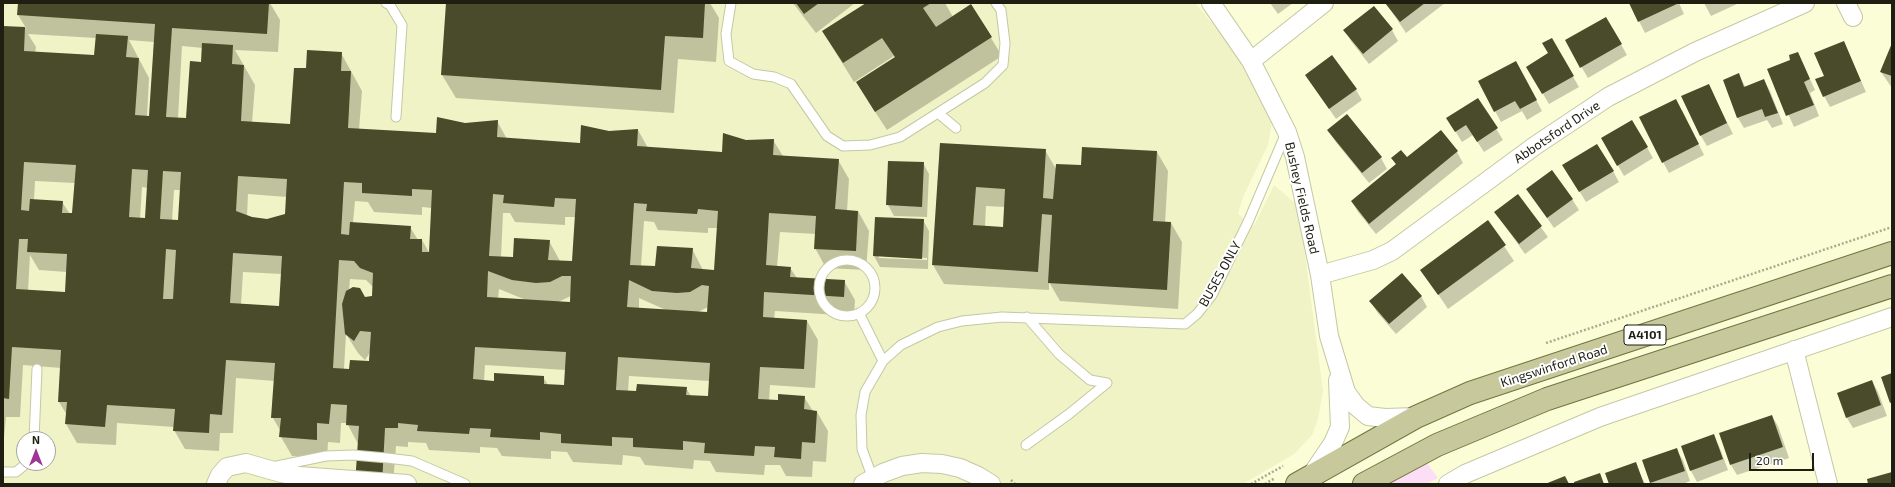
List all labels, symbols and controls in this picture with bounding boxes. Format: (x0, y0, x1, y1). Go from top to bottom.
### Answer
street label: Abbotsford Drive (1511, 97, 1603, 167)
street label: Bushey Fields Road (1282, 141, 1322, 255)
street label: BUSES ONLY (1196, 239, 1244, 309)
road number: A4101 (1624, 325, 1666, 345)
street label: Kingswinford Road (1499, 341, 1609, 391)
north arrow (16, 431, 56, 471)
text: N (32, 433, 40, 446)
scale bar (1751, 445, 1816, 471)
text: 20 m (1756, 453, 1783, 467)

